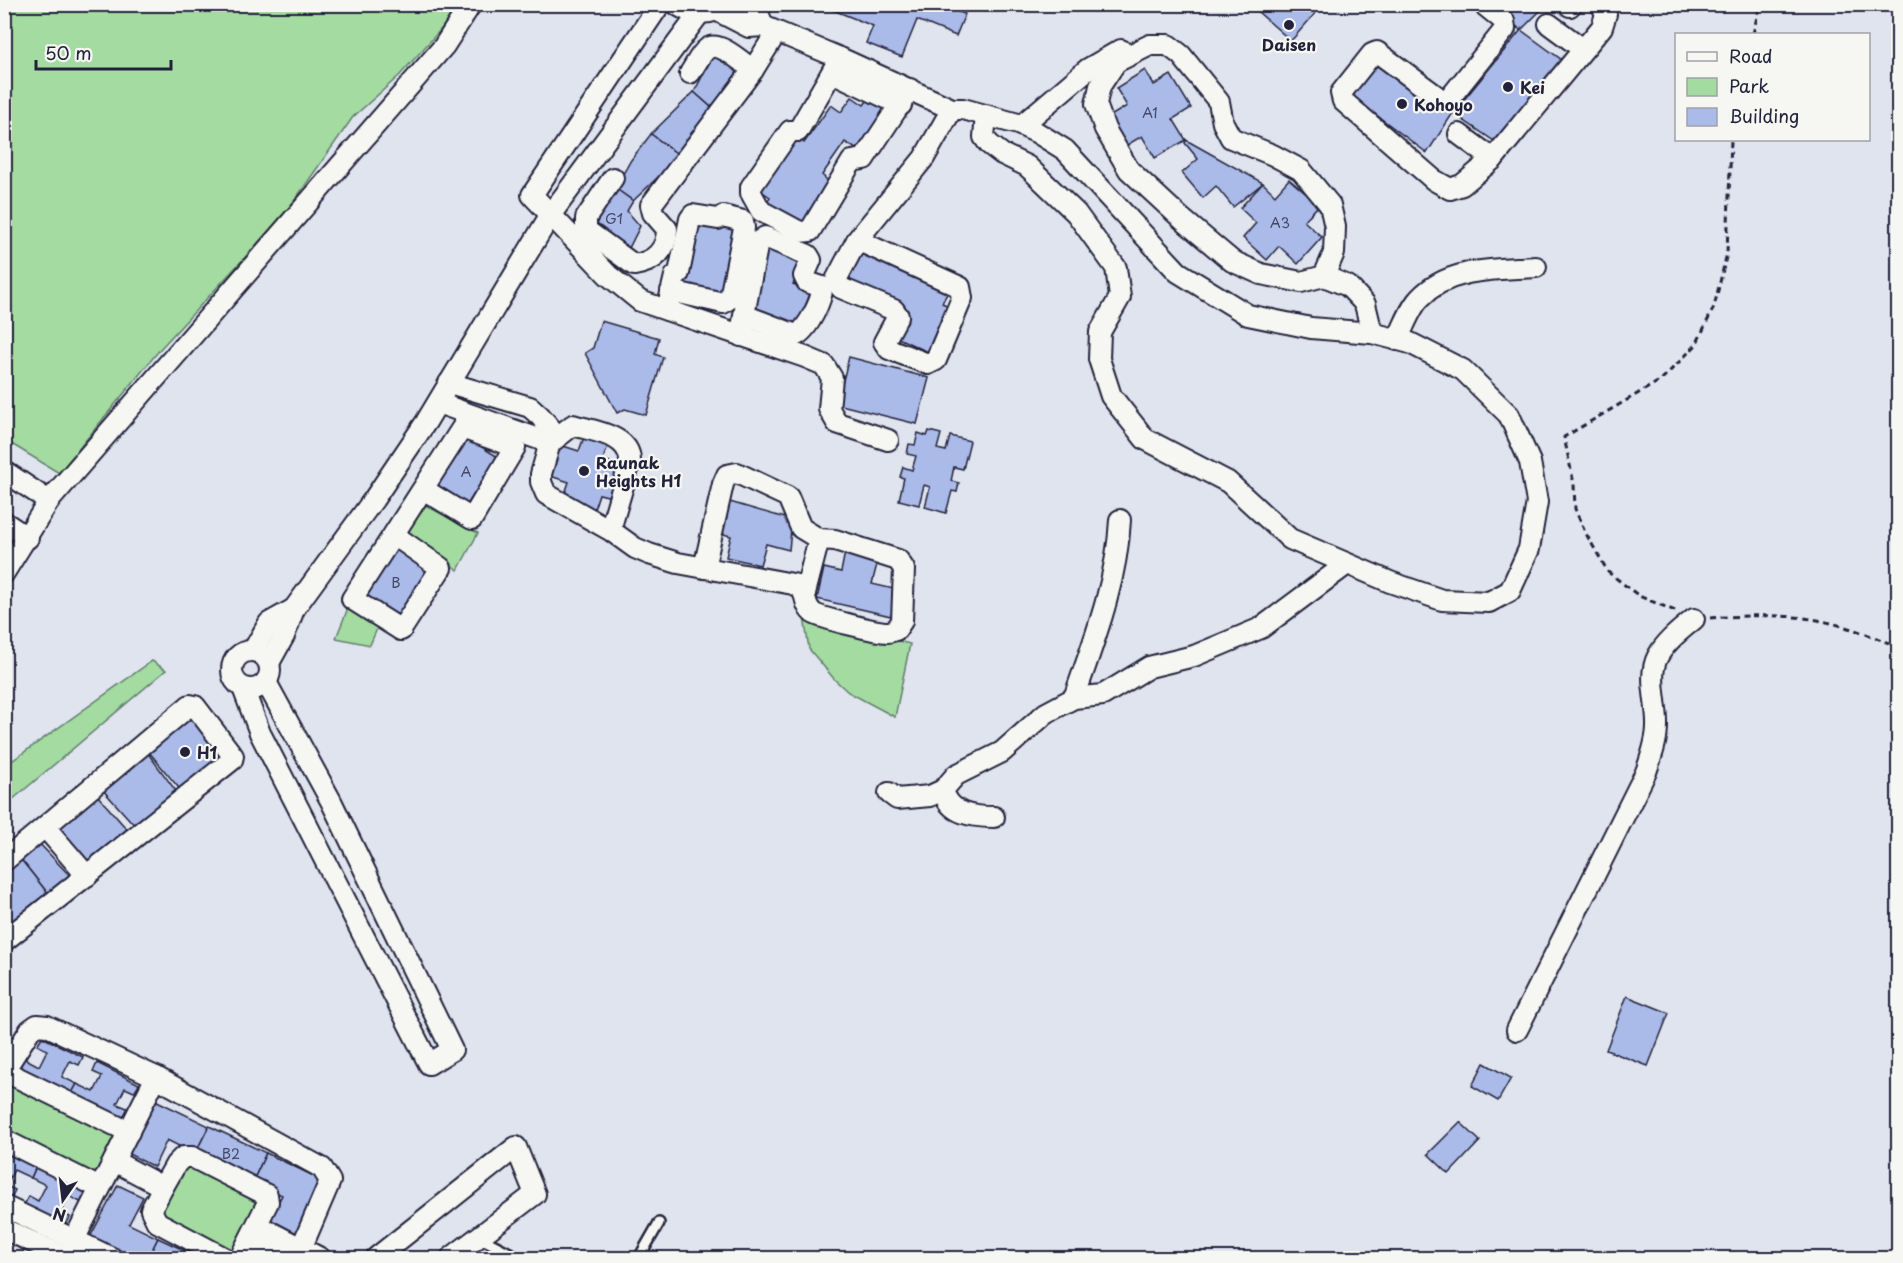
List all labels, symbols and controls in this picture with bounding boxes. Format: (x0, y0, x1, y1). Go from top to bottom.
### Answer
marker: Daisen (1282, 18, 1296, 32)
place label: Daisen (1262, 32, 1316, 56)
scale bar (36, 33, 171, 71)
legend (1675, 33, 1870, 141)
text: 50 m (45, 39, 92, 66)
text: Road (1729, 42, 1773, 69)
text: Park (1729, 72, 1769, 99)
place label: Kei (1520, 75, 1545, 99)
marker: Kei (1501, 80, 1515, 94)
place label: Kohoyo (1414, 92, 1473, 116)
marker: Kohoyo (1395, 97, 1409, 111)
house number: A1 (1142, 102, 1158, 123)
text: Building (1729, 102, 1799, 129)
house number: G1 (605, 208, 623, 229)
house number: A3 (1270, 212, 1290, 233)
place label: Raunak Heights H1 (596, 450, 682, 492)
house number: A (461, 461, 472, 482)
marker: Raunak Heights H1 (577, 464, 591, 478)
house number: B (391, 572, 401, 593)
place label: H1 (197, 740, 218, 764)
marker: H1 (178, 745, 192, 759)
house number: B2 (222, 1143, 240, 1164)
north arrow (33, 1170, 93, 1230)
text: N (50, 1202, 68, 1229)

